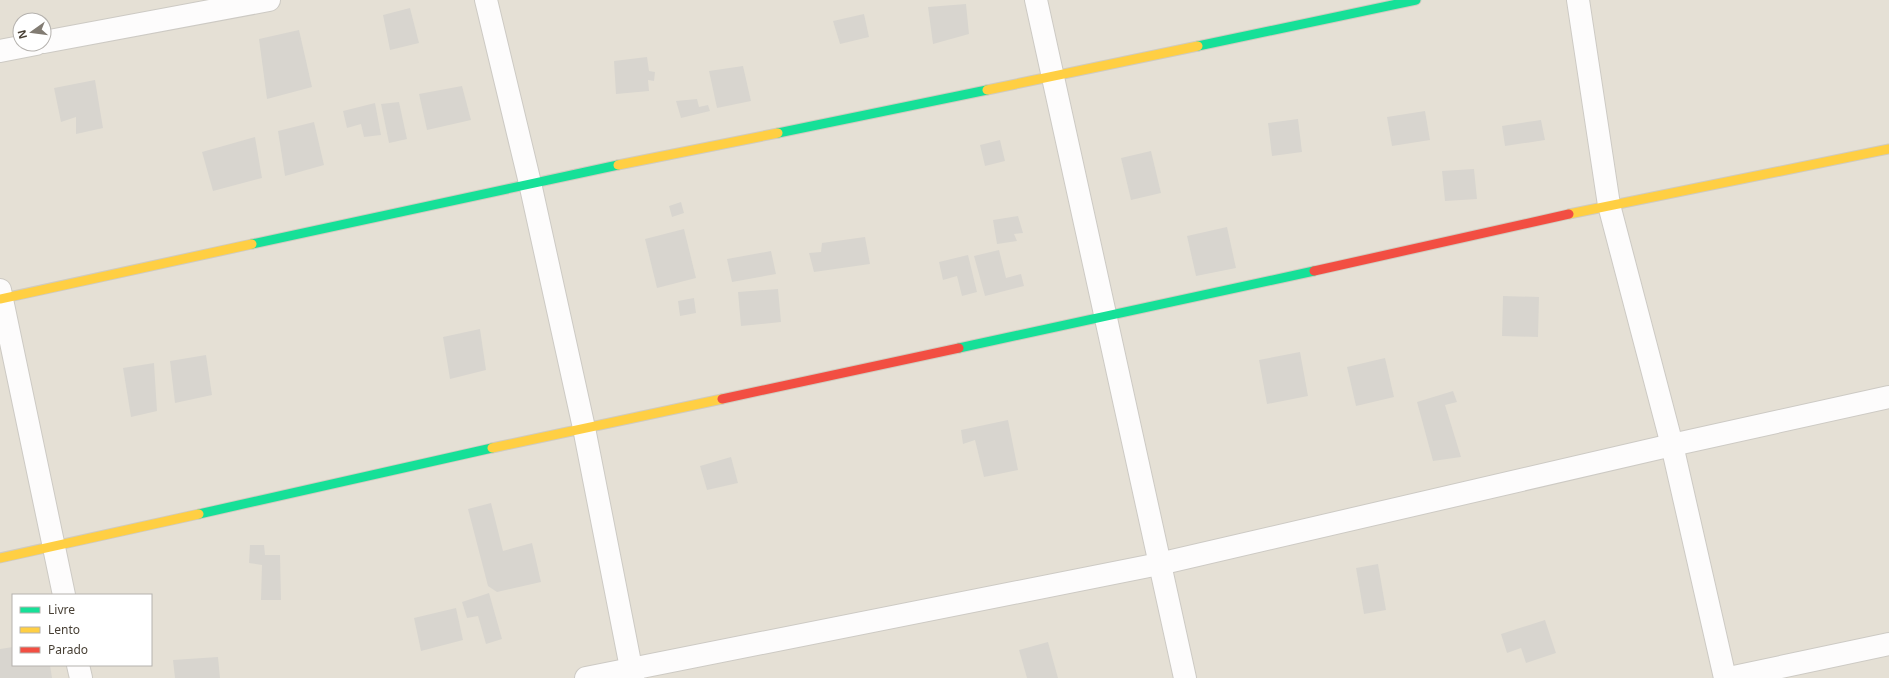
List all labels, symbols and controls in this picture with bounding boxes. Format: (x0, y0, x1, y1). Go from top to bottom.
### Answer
north arrow (12, 12, 52, 52)
text: N (13, 28, 30, 41)
legend (12, 594, 152, 666)
text: Livre (48, 601, 75, 618)
text: Lento (48, 621, 80, 638)
text: Parado (48, 641, 88, 658)

